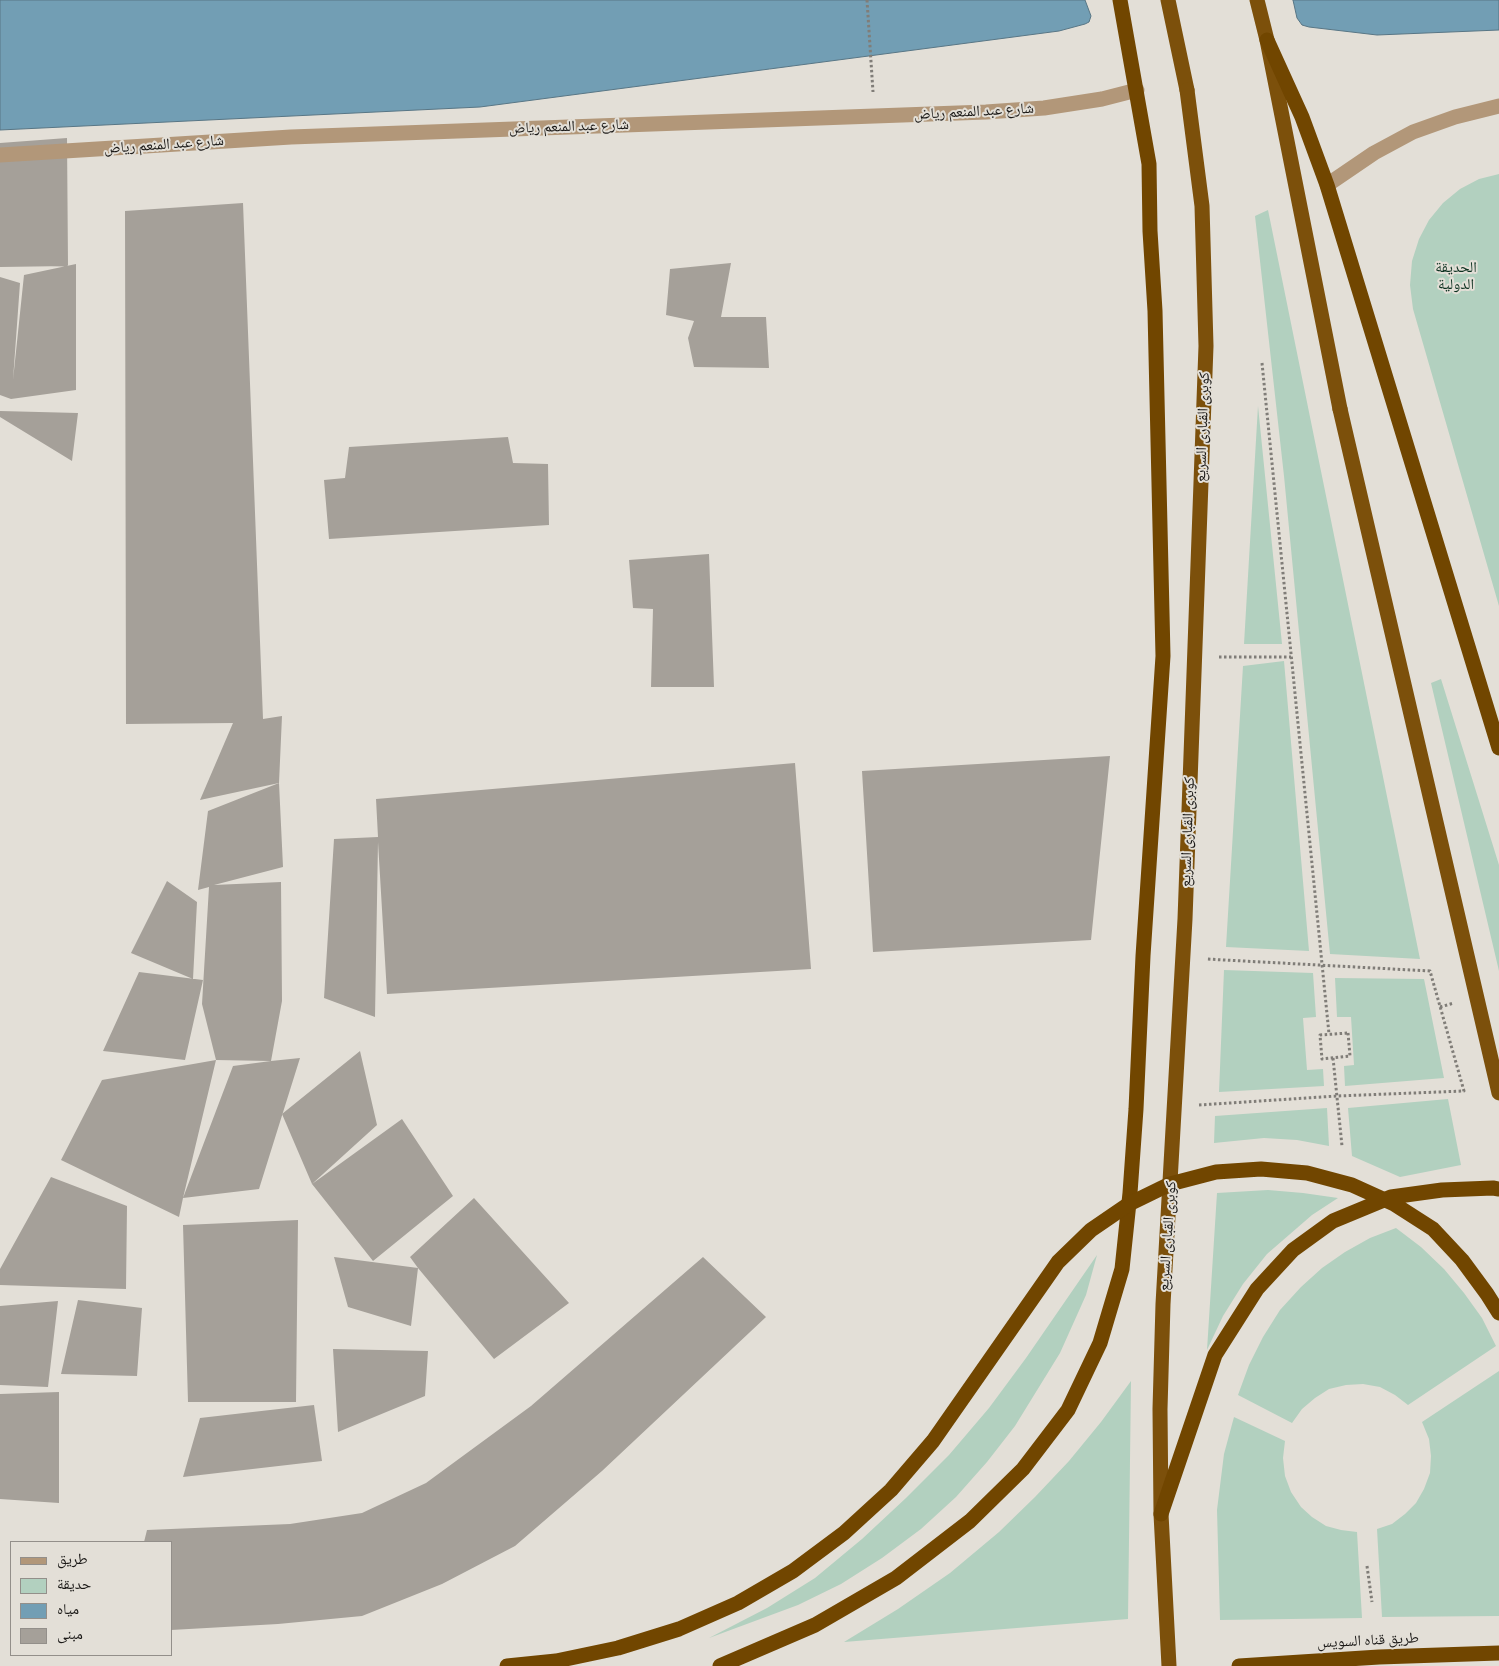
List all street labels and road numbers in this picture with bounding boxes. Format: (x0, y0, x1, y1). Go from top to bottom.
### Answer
street label: شارع عبد المنعم رياض (914, 100, 1034, 124)
street label: شارع عبد المنعم رياض (509, 116, 629, 138)
street label: شارع عبد المنعم رياض (103, 132, 225, 158)
street label: كوبرى القبارى السريع (1192, 372, 1214, 482)
street label: كوبرى القبارى السريع (1177, 777, 1199, 887)
street label: كوبرى القبارى السريع (1155, 1180, 1181, 1292)
street label: طريق قناه السويس (1317, 1629, 1419, 1653)

